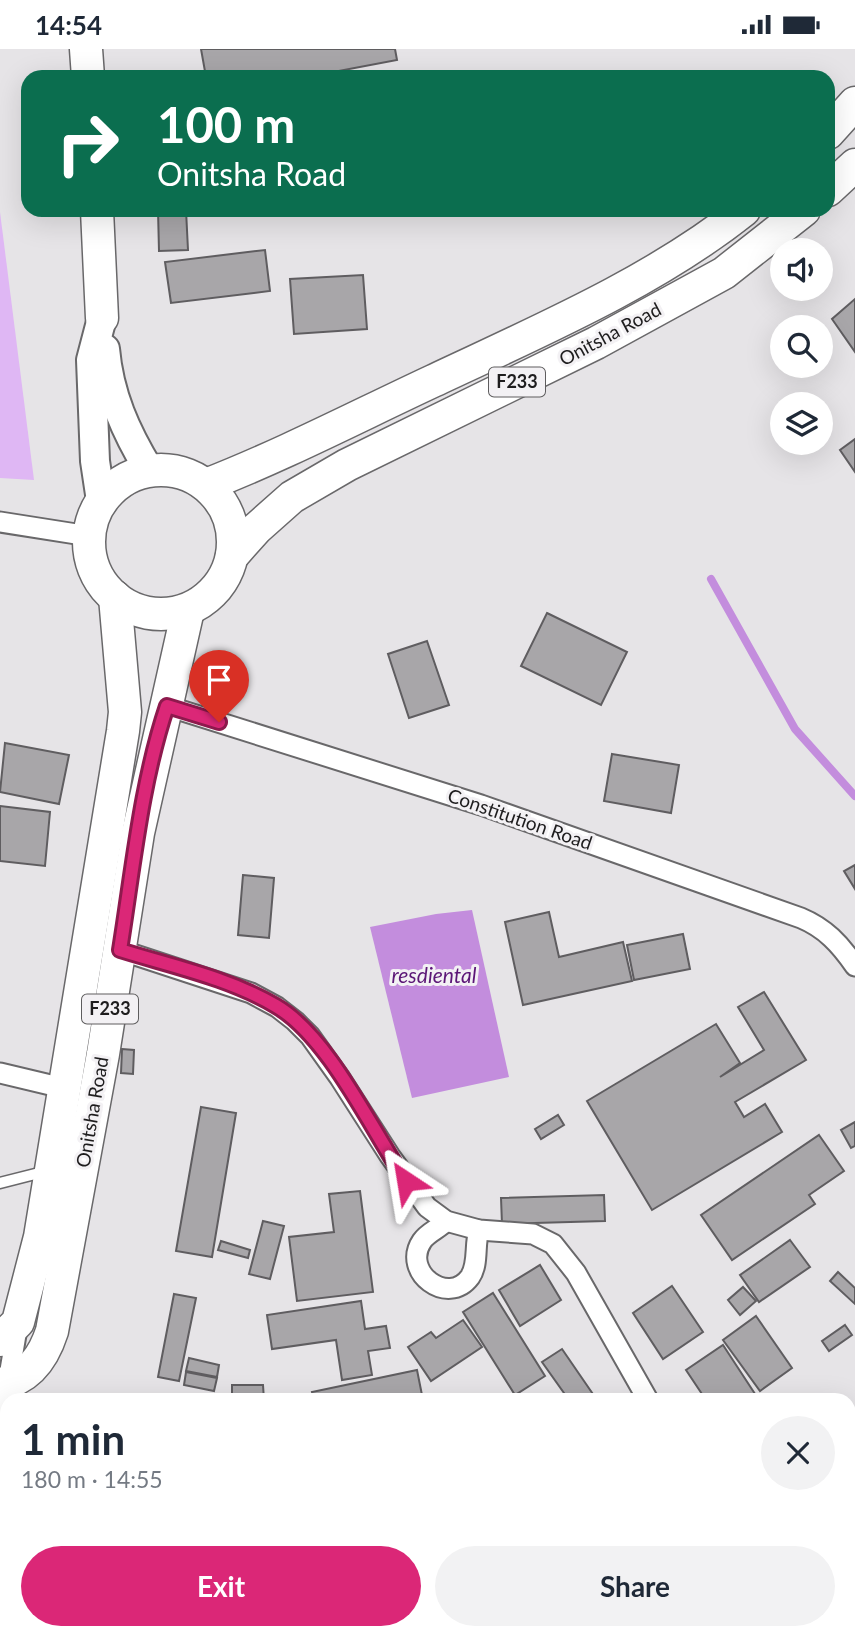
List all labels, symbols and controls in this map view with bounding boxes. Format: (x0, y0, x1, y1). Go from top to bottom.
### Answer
text: 14:54 (35, 9, 102, 41)
text: 100 m (157, 95, 295, 153)
icon: right (42, 98, 133, 189)
text: Onitsha Road (157, 154, 346, 193)
map controls (770, 238, 833, 455)
button: sound (770, 238, 833, 301)
street label: Onitsha Road (555, 297, 665, 370)
button: search (770, 315, 833, 378)
road number: F233 (489, 367, 545, 397)
button: layers (770, 392, 833, 455)
pin (189, 650, 249, 722)
icon: arrive (200, 661, 238, 699)
street label: Constitution Road (445, 783, 595, 854)
water label: resdiental (392, 962, 477, 987)
road number: F233 (82, 994, 138, 1023)
street label: Onitsha Road (70, 1055, 113, 1169)
position arrow (369, 1144, 443, 1218)
text: 1 min (21, 1414, 125, 1464)
button: close (761, 1416, 835, 1490)
text: 180 m · 14:55 (21, 1465, 163, 1493)
button: Exit (21, 1546, 421, 1626)
button: Share (435, 1546, 835, 1626)

